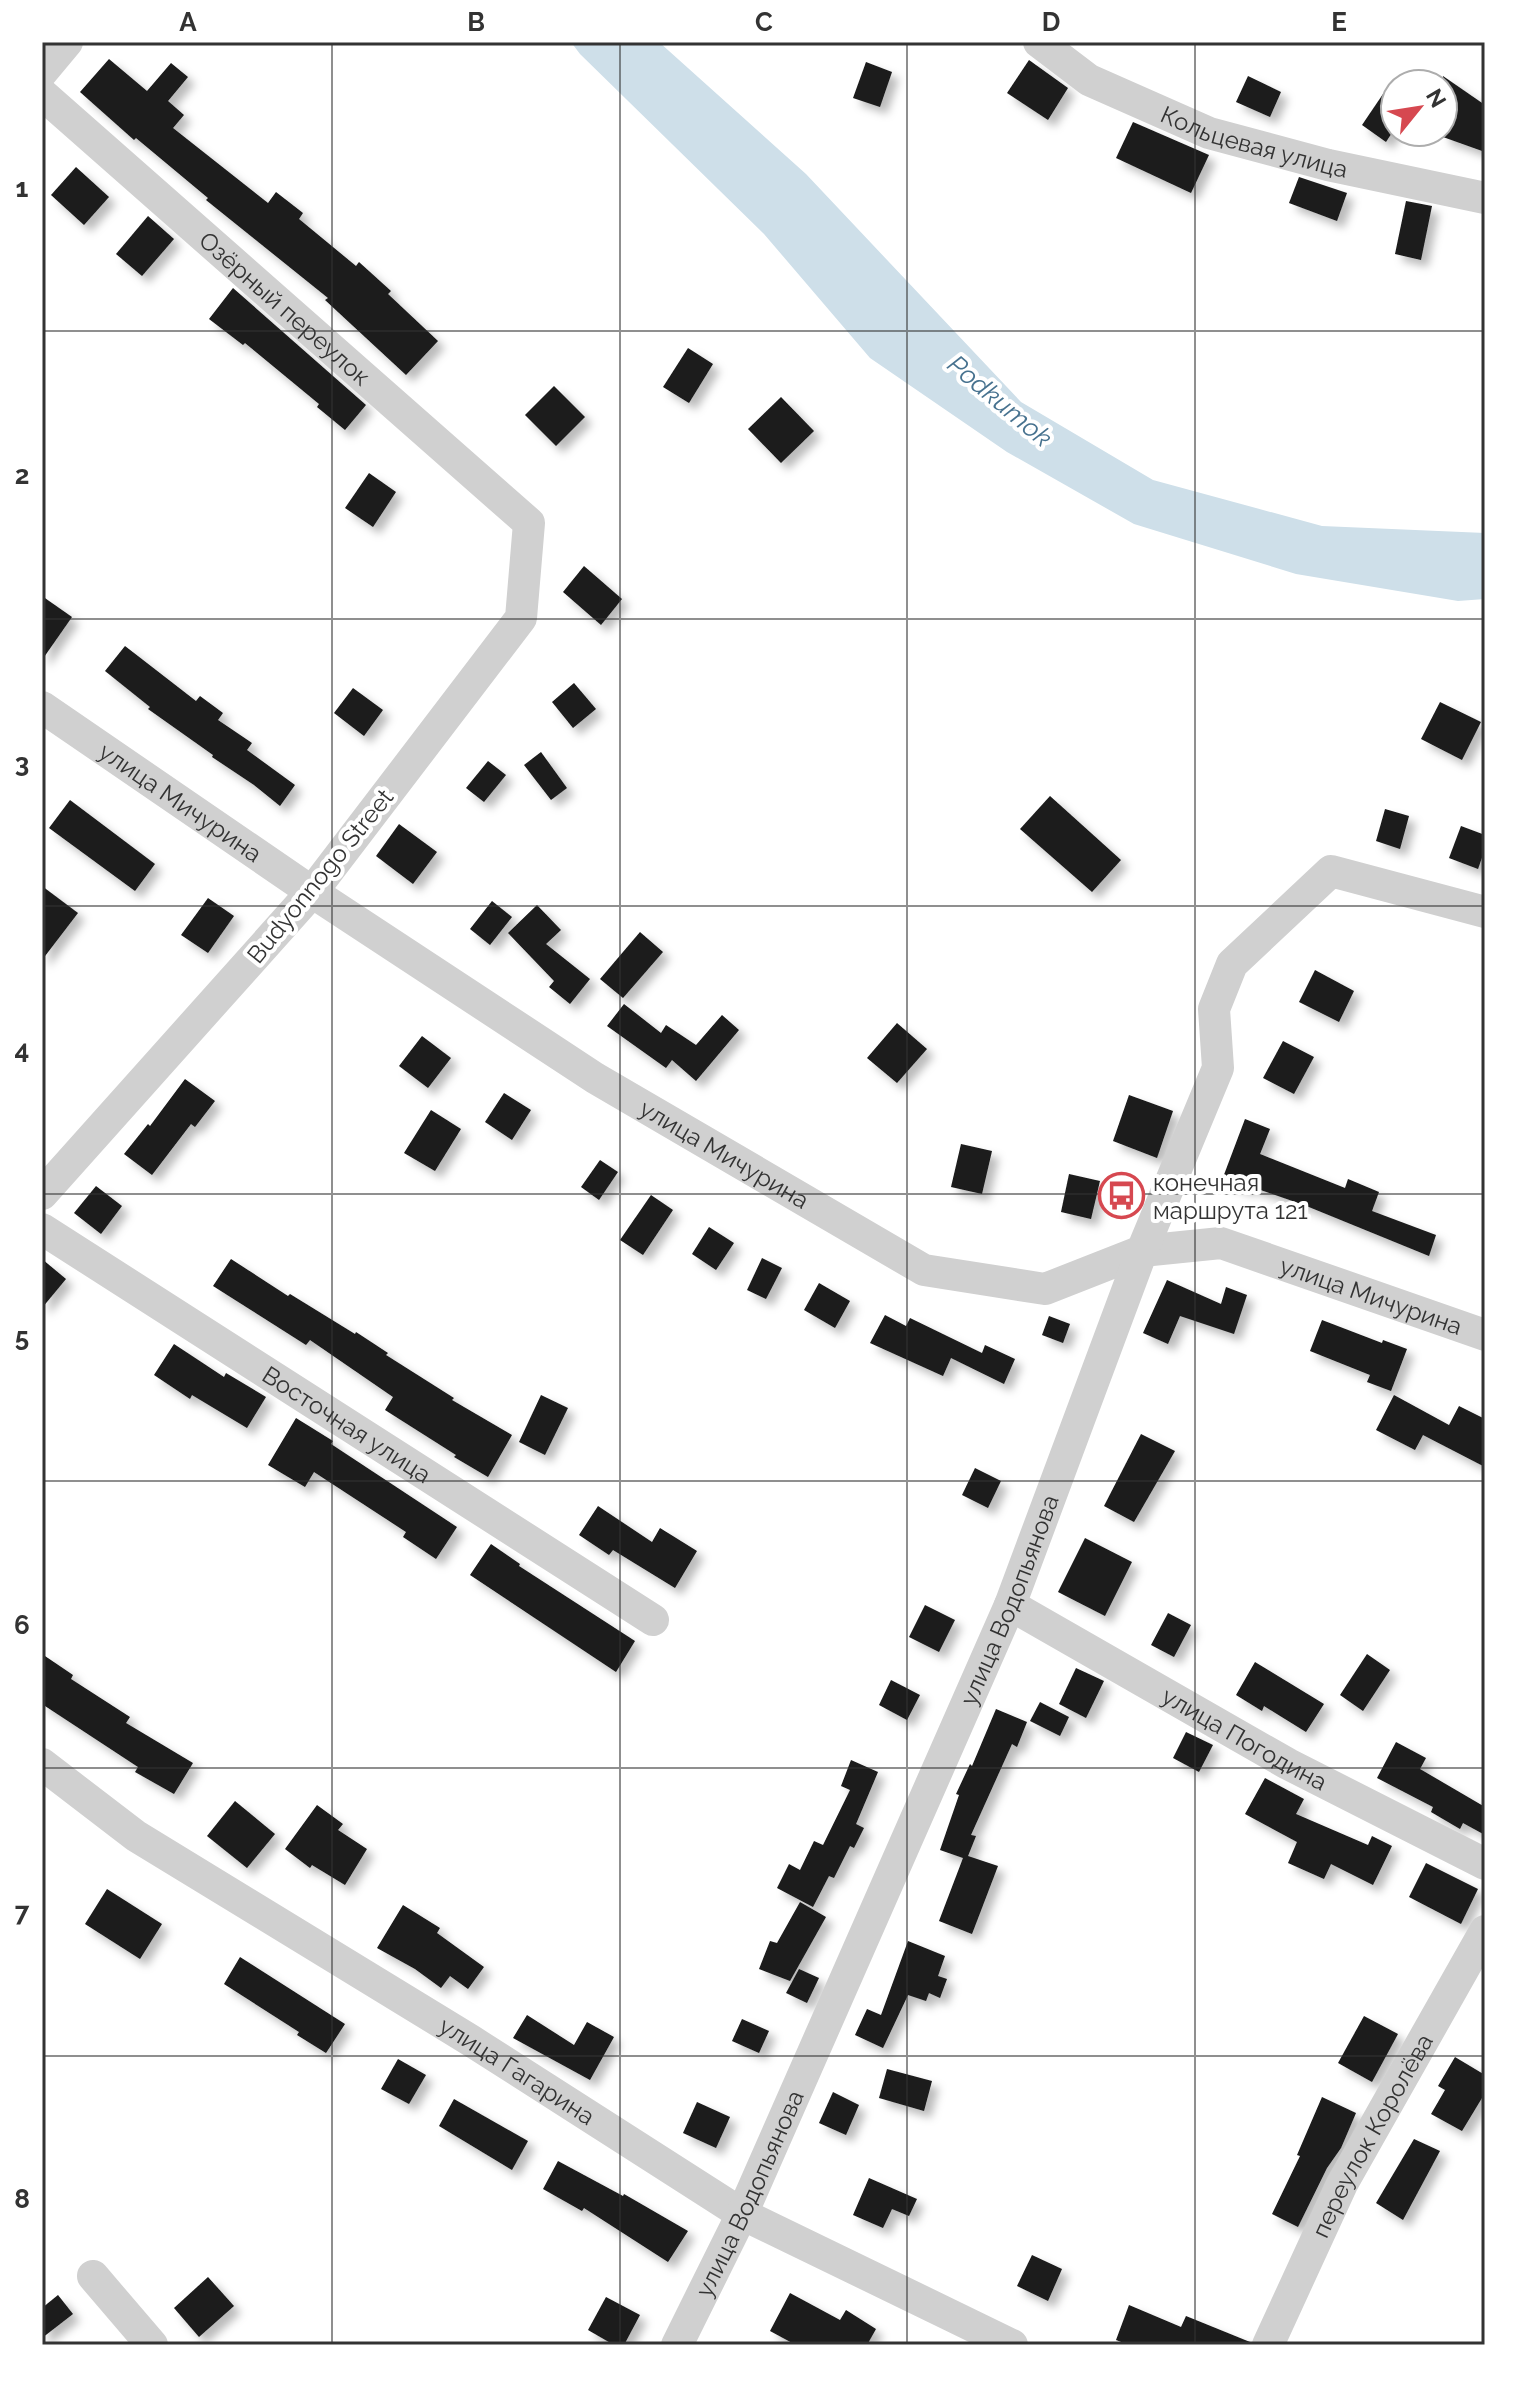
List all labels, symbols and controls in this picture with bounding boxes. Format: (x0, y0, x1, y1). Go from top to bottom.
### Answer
text: A (179, 7, 197, 37)
text: B (467, 7, 485, 37)
text: C (755, 7, 773, 37)
text: D (1042, 7, 1060, 37)
text: E (1331, 7, 1347, 37)
north arrow (1379, 68, 1459, 148)
text: N (1421, 84, 1452, 112)
street label: Кольцевая улица (1157, 99, 1350, 183)
text: 1 (16, 173, 29, 203)
street label: Озёрный переулок (194, 225, 377, 391)
water label: Podkumok (942, 349, 1058, 453)
text: 2 (15, 460, 29, 490)
street label: улица Мичурина (94, 736, 268, 868)
text: 3 (15, 748, 29, 778)
street label: Budyonnogo Street (241, 783, 399, 969)
text: 4 (15, 1035, 29, 1065)
street label: улица Мичурина (635, 1093, 814, 1214)
place label: конечная маршрута 121 (1153, 1168, 1308, 1225)
bus stop icon: конечная маршрута 121 (1098, 1172, 1146, 1220)
street label: улица Мичурина (1276, 1250, 1466, 1340)
text: 5 (15, 1322, 29, 1352)
street label: Восточная улица (257, 1359, 437, 1489)
street label: улица Водопьянова (953, 1491, 1064, 1710)
text: 6 (14, 1610, 30, 1640)
street label: улица Погодина (1157, 1681, 1332, 1796)
text: 7 (15, 1897, 30, 1927)
street label: улица Гагарина (434, 2010, 600, 2131)
street label: переулок Королёва (1305, 2028, 1439, 2242)
street label: улица Водопьянова (689, 2085, 809, 2302)
text: 8 (14, 2184, 30, 2214)

